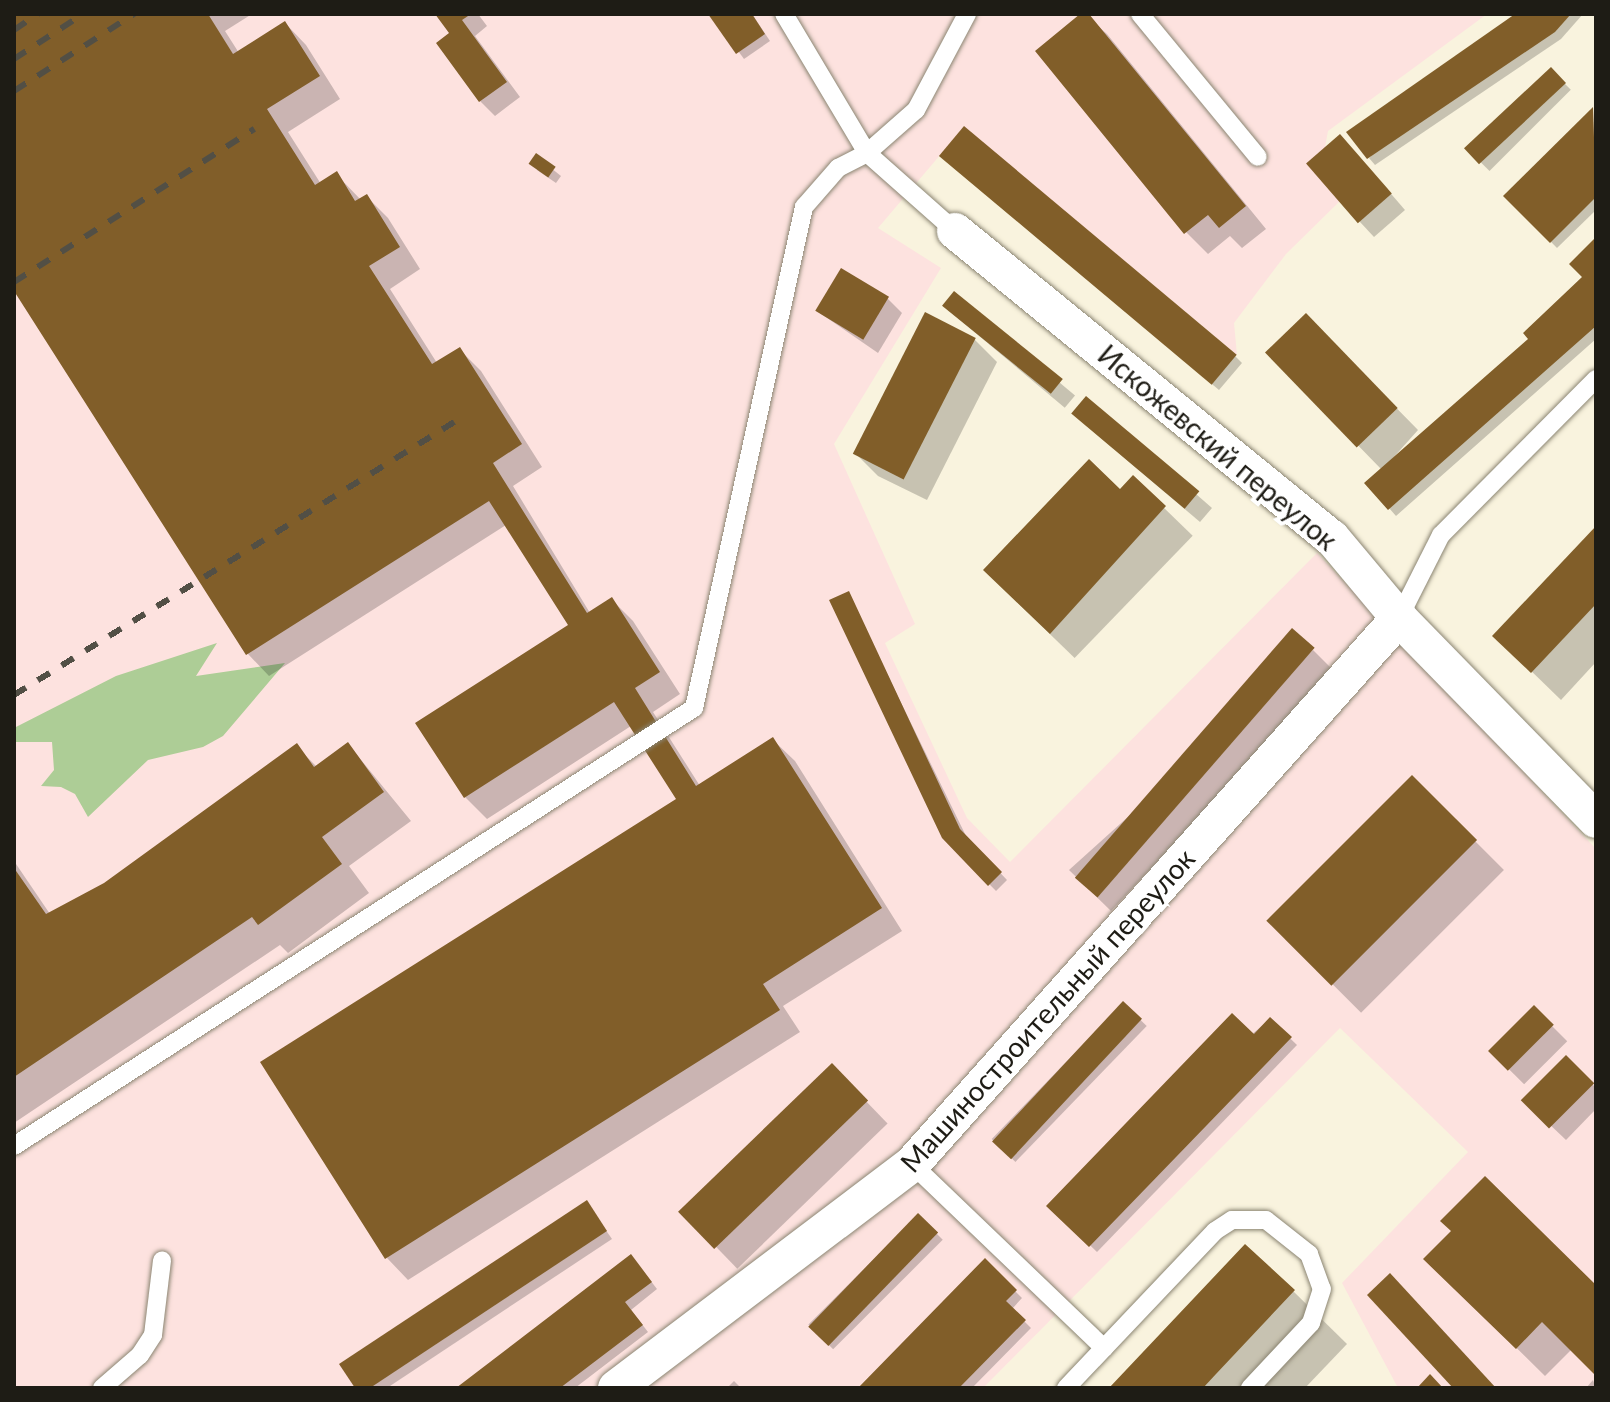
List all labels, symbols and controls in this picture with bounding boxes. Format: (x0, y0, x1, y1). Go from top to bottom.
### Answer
street label: Искожевский переулок (1092, 337, 1344, 557)
street label: Машиностроительный переулок (893, 841, 1201, 1179)

